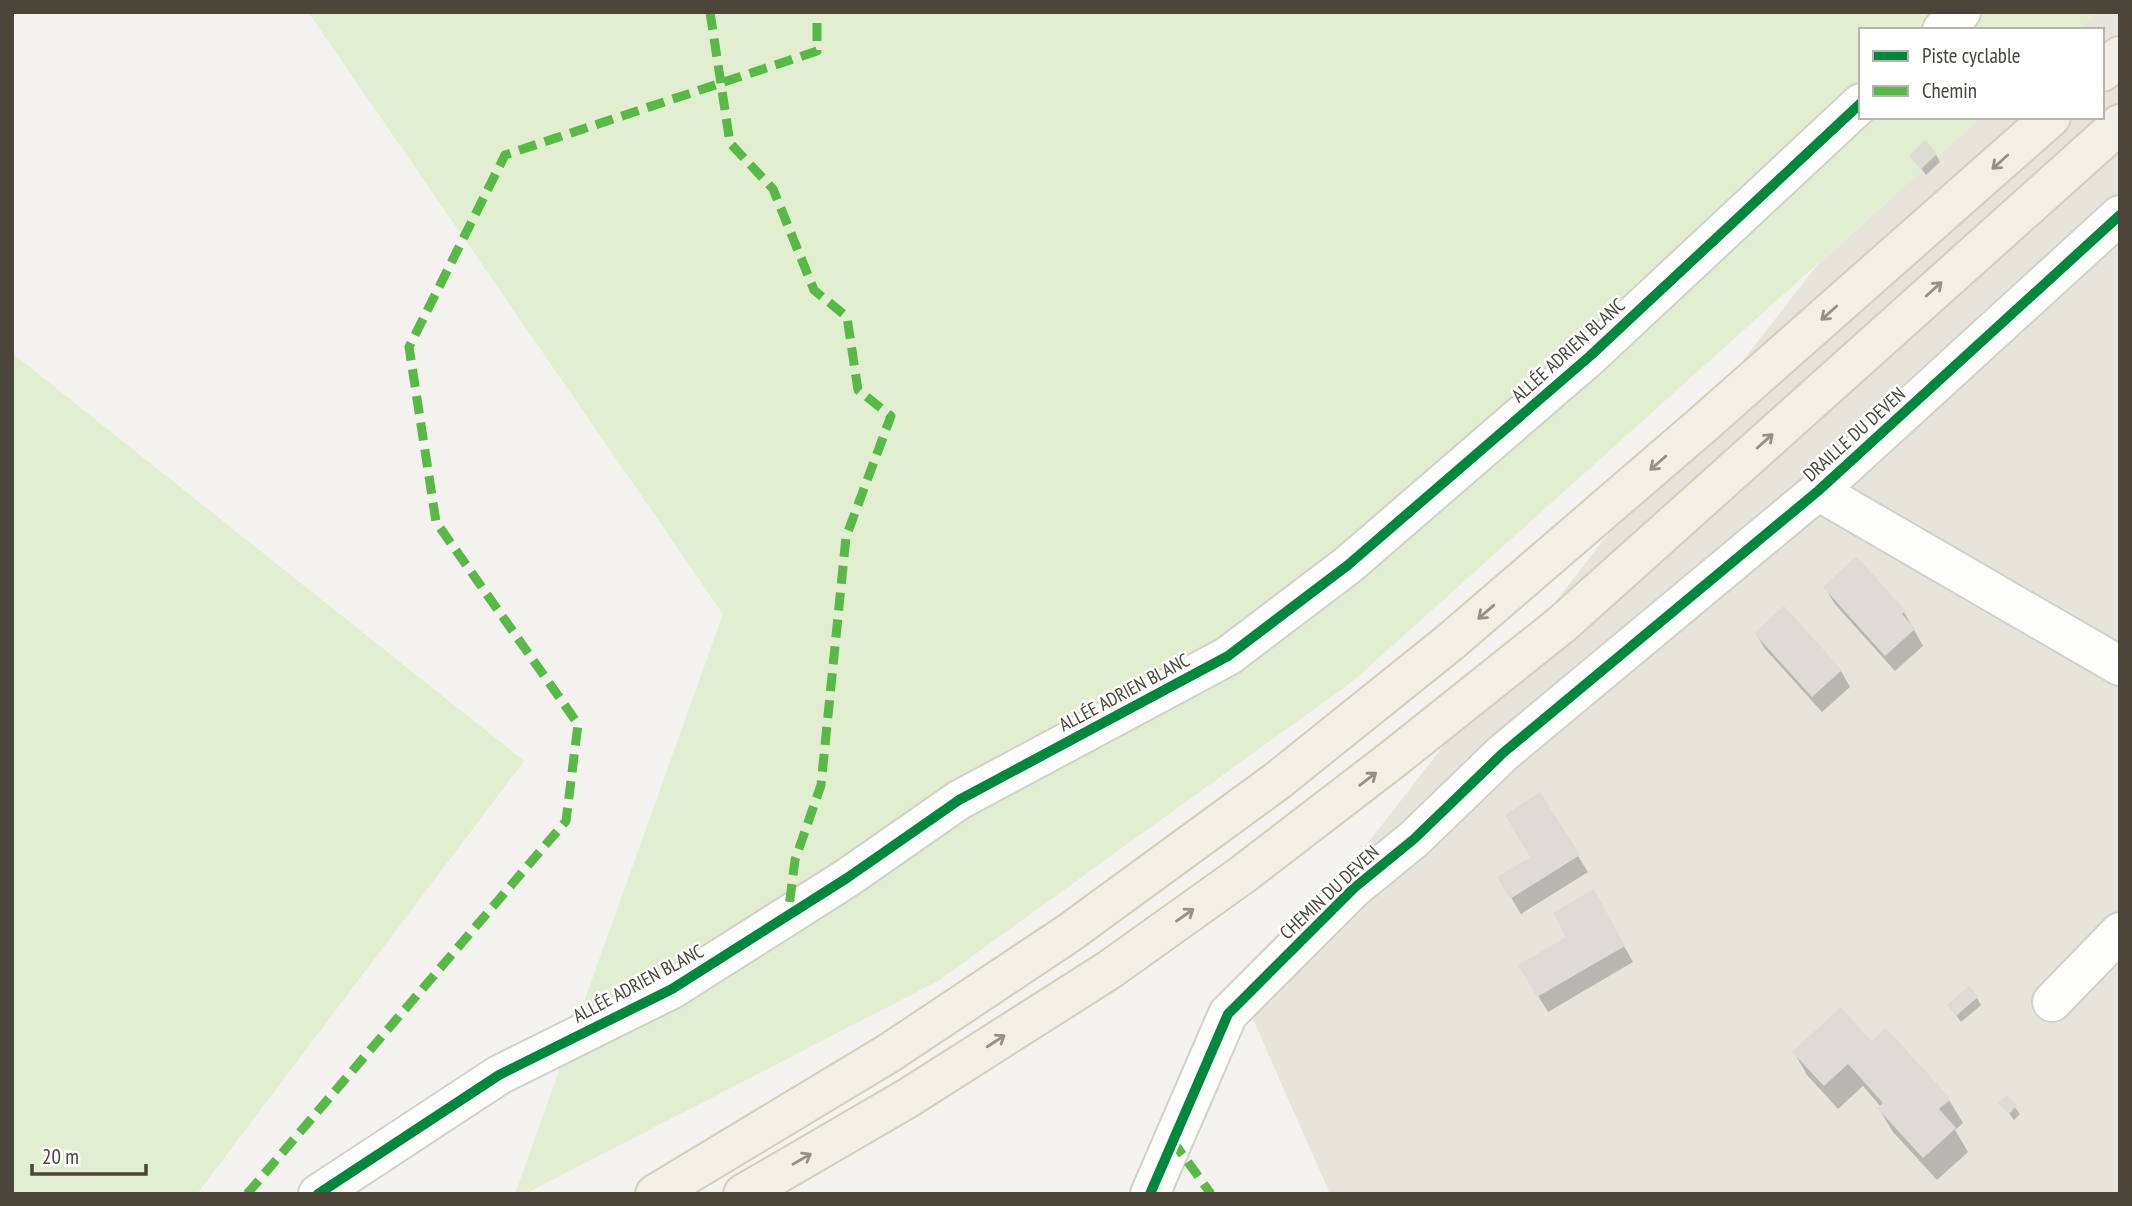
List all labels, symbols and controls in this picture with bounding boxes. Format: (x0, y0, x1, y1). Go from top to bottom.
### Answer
legend (1859, 28, 2104, 119)
text: Piste cyclable (1922, 42, 2020, 69)
text: Chemin (1922, 77, 1977, 104)
one-way arrow (1992, 154, 2009, 171)
one-way arrow (1925, 281, 1943, 297)
street label: ALLÉE ADRIEN BLANC (1506, 293, 1630, 407)
one-way arrow (1821, 305, 1839, 321)
street label: DRAILLE DU DEVEN (1798, 382, 1910, 486)
one-way arrow (1756, 433, 1774, 449)
one-way arrow (1650, 455, 1668, 471)
one-way arrow (1477, 604, 1495, 620)
street label: ALLÉE ADRIEN BLANC (1055, 647, 1194, 736)
one-way arrow (1358, 771, 1376, 786)
street label: CHEMIN DU DEVEN (1274, 840, 1384, 944)
one-way arrow (1175, 908, 1194, 922)
street label: ALLÉE ADRIEN BLANC (569, 938, 708, 1027)
one-way arrow (986, 1034, 1006, 1048)
scale bar (32, 1132, 145, 1176)
text: 20 m (42, 1143, 79, 1170)
one-way arrow (791, 1152, 811, 1166)

